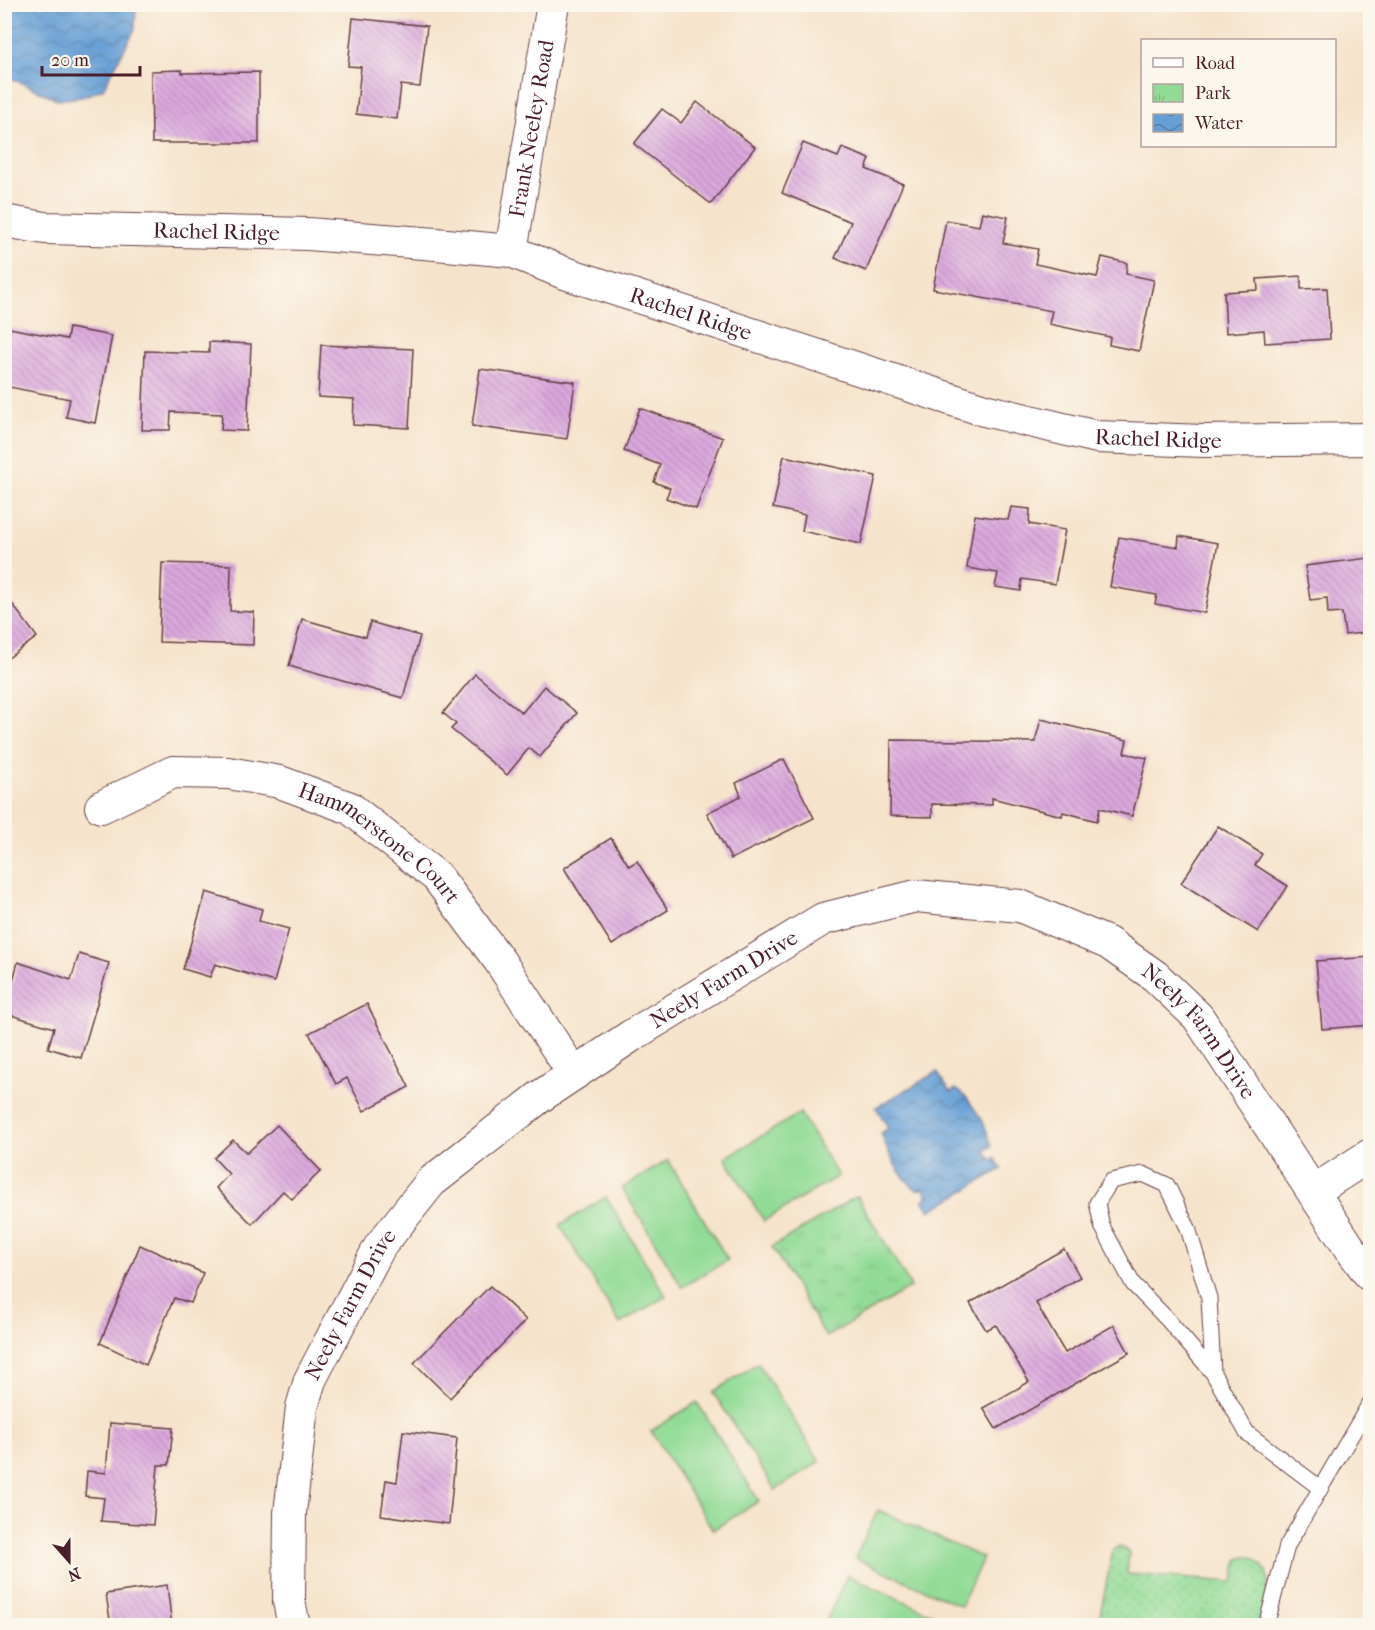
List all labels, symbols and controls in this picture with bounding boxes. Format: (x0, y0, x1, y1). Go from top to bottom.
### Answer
street label: Frank Neeley Road (504, 37, 560, 220)
scale bar (42, 39, 140, 77)
legend (1141, 39, 1336, 147)
text: 20 m (51, 50, 89, 71)
text: Road (1195, 53, 1235, 74)
text: Park (1195, 83, 1232, 104)
text: Water (1194, 113, 1243, 134)
street label: Rachel Ridge (153, 217, 280, 246)
street label: Rachel Ridge (626, 282, 755, 346)
street label: Rachel Ridge (1094, 424, 1222, 454)
street label: Hammerstone Court (295, 777, 465, 909)
street label: Neely Farm Drive (645, 924, 803, 1034)
street label: Neely Farm Drive (1137, 958, 1261, 1104)
street label: Neely Farm Drive (299, 1223, 402, 1385)
north arrow (39, 1531, 99, 1591)
text: N (64, 1563, 83, 1586)

